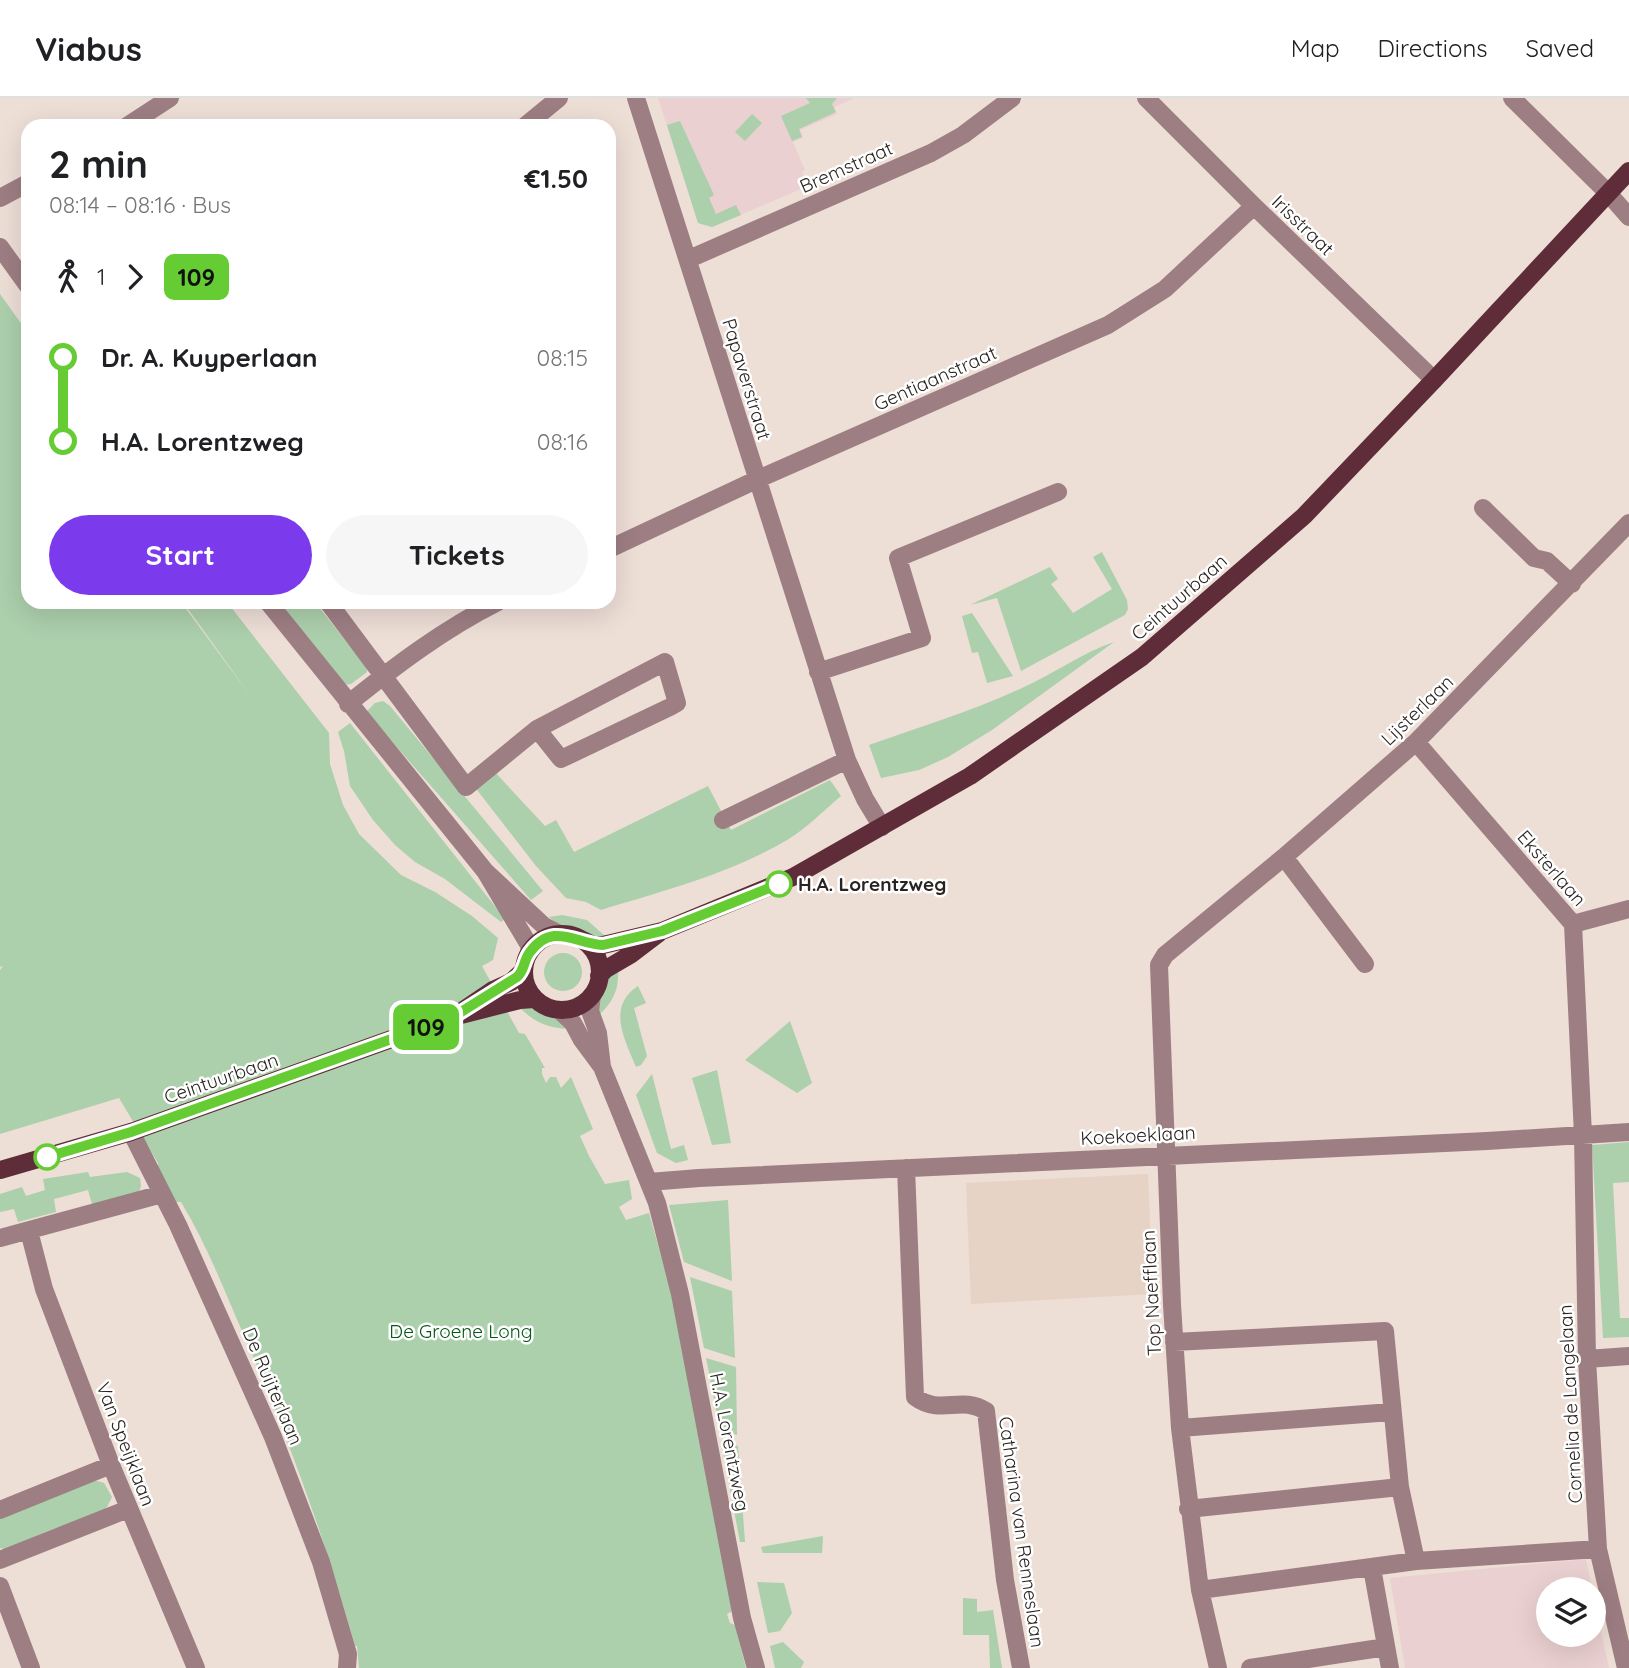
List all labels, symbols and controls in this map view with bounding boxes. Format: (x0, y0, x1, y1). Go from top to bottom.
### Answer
text: Viabus (35, 28, 142, 69)
text: Map (1291, 33, 1340, 63)
text: Directions (1378, 33, 1488, 63)
text: Saved (1526, 33, 1594, 63)
street label: Bremstraat (796, 136, 896, 198)
text: 2 min (49, 140, 148, 188)
text: €1.50 (524, 162, 588, 195)
text: 08:14 – 08:16 · Bus (49, 190, 231, 219)
street label: Irisstraat (1267, 190, 1339, 260)
icon: walk (49, 258, 87, 296)
icon: forward (116, 258, 154, 296)
text: 1 (97, 262, 106, 291)
text: 109 (178, 262, 215, 292)
street label: Papaverstraat (717, 315, 777, 443)
street label: Gentiaanstraat (870, 340, 1000, 416)
text: Dr. A. Kuyperlaan (101, 341, 318, 374)
text: 08:15 (537, 343, 588, 372)
text: H.A. Lorentzweg (101, 425, 304, 458)
text: 08:16 (537, 427, 588, 456)
button: Start (49, 515, 312, 595)
button: Tickets (326, 515, 588, 595)
street label: Ceintuurbaan (1126, 549, 1232, 645)
street label: Lijsterlaan (1376, 670, 1458, 750)
street label: Eksterlaan (1513, 825, 1591, 911)
marker: H.A. Lorentzweg (766, 871, 792, 897)
place label: H.A. Lorentzweg (798, 872, 946, 896)
line badge: 109 (386, 1004, 466, 1050)
text: 109 (407, 1012, 445, 1042)
street label: Ceintuurbaan (161, 1047, 281, 1109)
street label: Koekoeklaan (1080, 1120, 1196, 1150)
unlabelled marker (34, 1144, 60, 1170)
street label: Top Naefflaan (1136, 1230, 1166, 1356)
street label: Cornelia de Langelaan (1553, 1304, 1587, 1504)
park label: De Groene Long (389, 1319, 533, 1343)
street label: De Ruijterlaan (237, 1324, 309, 1448)
street label: H.A. Lorentzweg (705, 1371, 755, 1513)
street label: Van Speijklaan (91, 1379, 161, 1509)
street label: Catharina van Renneslaan (994, 1415, 1050, 1649)
map controls (1536, 1577, 1606, 1647)
button: layers (1536, 1577, 1606, 1647)

